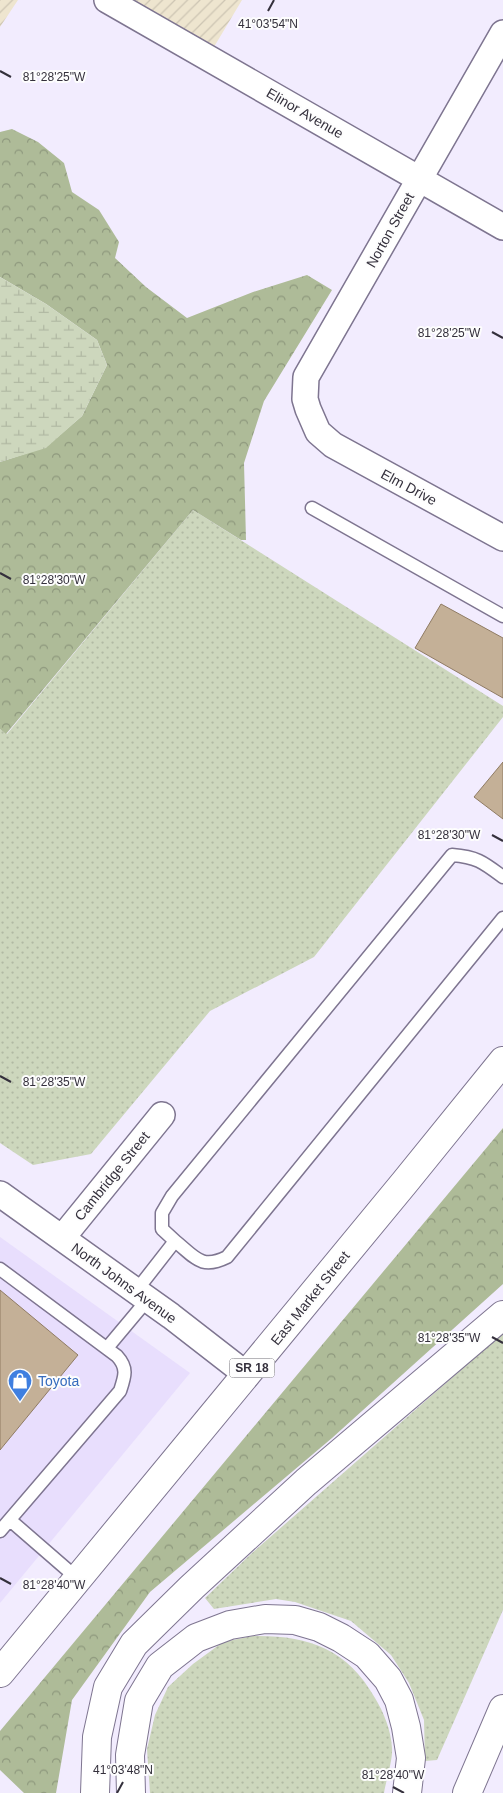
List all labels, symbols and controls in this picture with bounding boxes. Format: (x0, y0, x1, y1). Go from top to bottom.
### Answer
text: 41°03'54"N (238, 17, 298, 31)
text: 81°28'25"W (23, 70, 86, 84)
street label: Elinor Avenue (264, 85, 346, 142)
street label: Norton Street (363, 190, 417, 270)
text: 81°28'25"W (418, 326, 481, 340)
street label: Elm Drive (378, 466, 440, 508)
text: 81°28'30"W (23, 573, 86, 587)
text: 81°28'30"W (418, 828, 481, 842)
text: 81°28'35"W (23, 1075, 86, 1089)
street label: Cambridge Street (71, 1128, 153, 1224)
street label: North Johns Avenue (68, 1240, 180, 1327)
street label: East Market Street (267, 1248, 353, 1348)
text: 81°28'35"W (418, 1331, 481, 1345)
road number: SR 18 (230, 1359, 274, 1378)
shop icon: Toyota (7, 1368, 33, 1402)
place label: Toyota (38, 1373, 79, 1389)
text: 81°28'40"W (23, 1578, 86, 1592)
text: 41°03'48"N (93, 1763, 153, 1777)
text: 81°28'40"W (362, 1768, 425, 1782)

